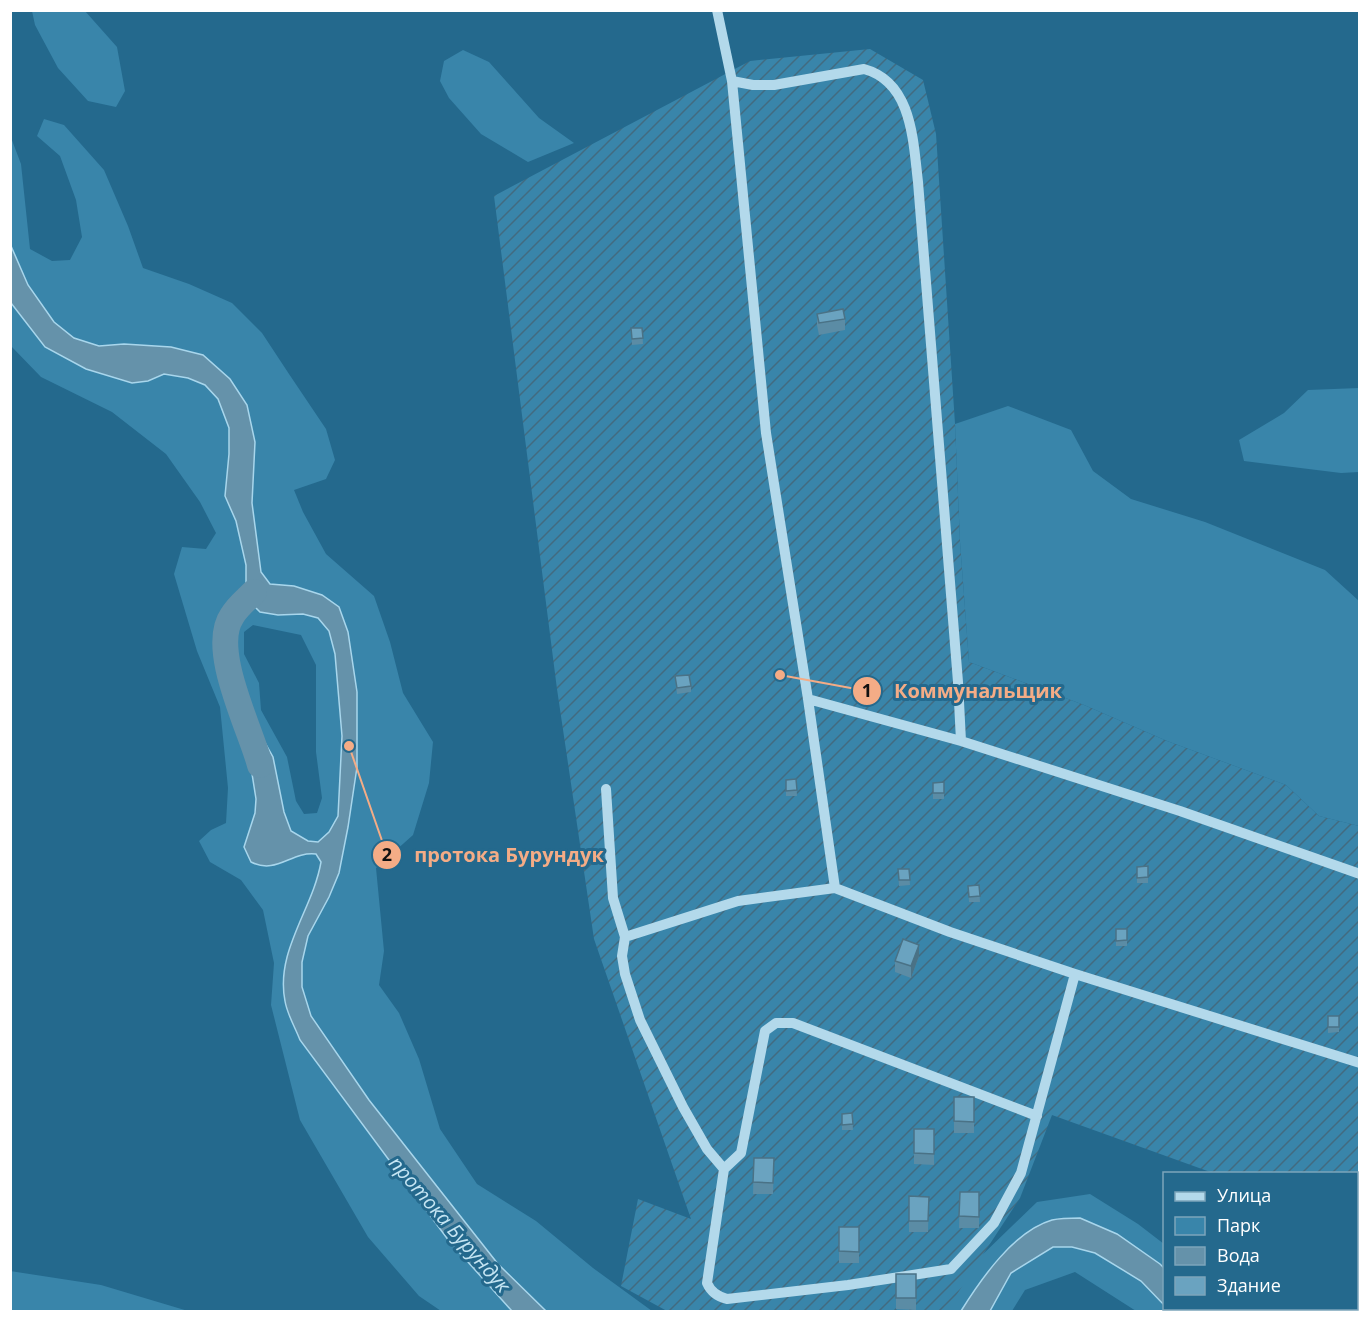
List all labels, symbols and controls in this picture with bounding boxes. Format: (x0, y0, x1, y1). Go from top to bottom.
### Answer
callout: Коммунальщик (852, 672, 1074, 710)
text: Коммунальщик (894, 677, 1063, 704)
text: 1 (862, 678, 872, 702)
callout: протока Бурундук (372, 836, 616, 874)
text: протока Бурундук (414, 841, 604, 868)
text: 2 (382, 842, 392, 866)
water label: протока Бурундук (383, 1150, 518, 1299)
legend (1163, 1172, 1358, 1310)
text: Улица (1217, 1183, 1271, 1207)
text: Парк (1217, 1213, 1261, 1237)
text: Вода (1217, 1243, 1260, 1267)
text: Здание (1217, 1273, 1281, 1297)

